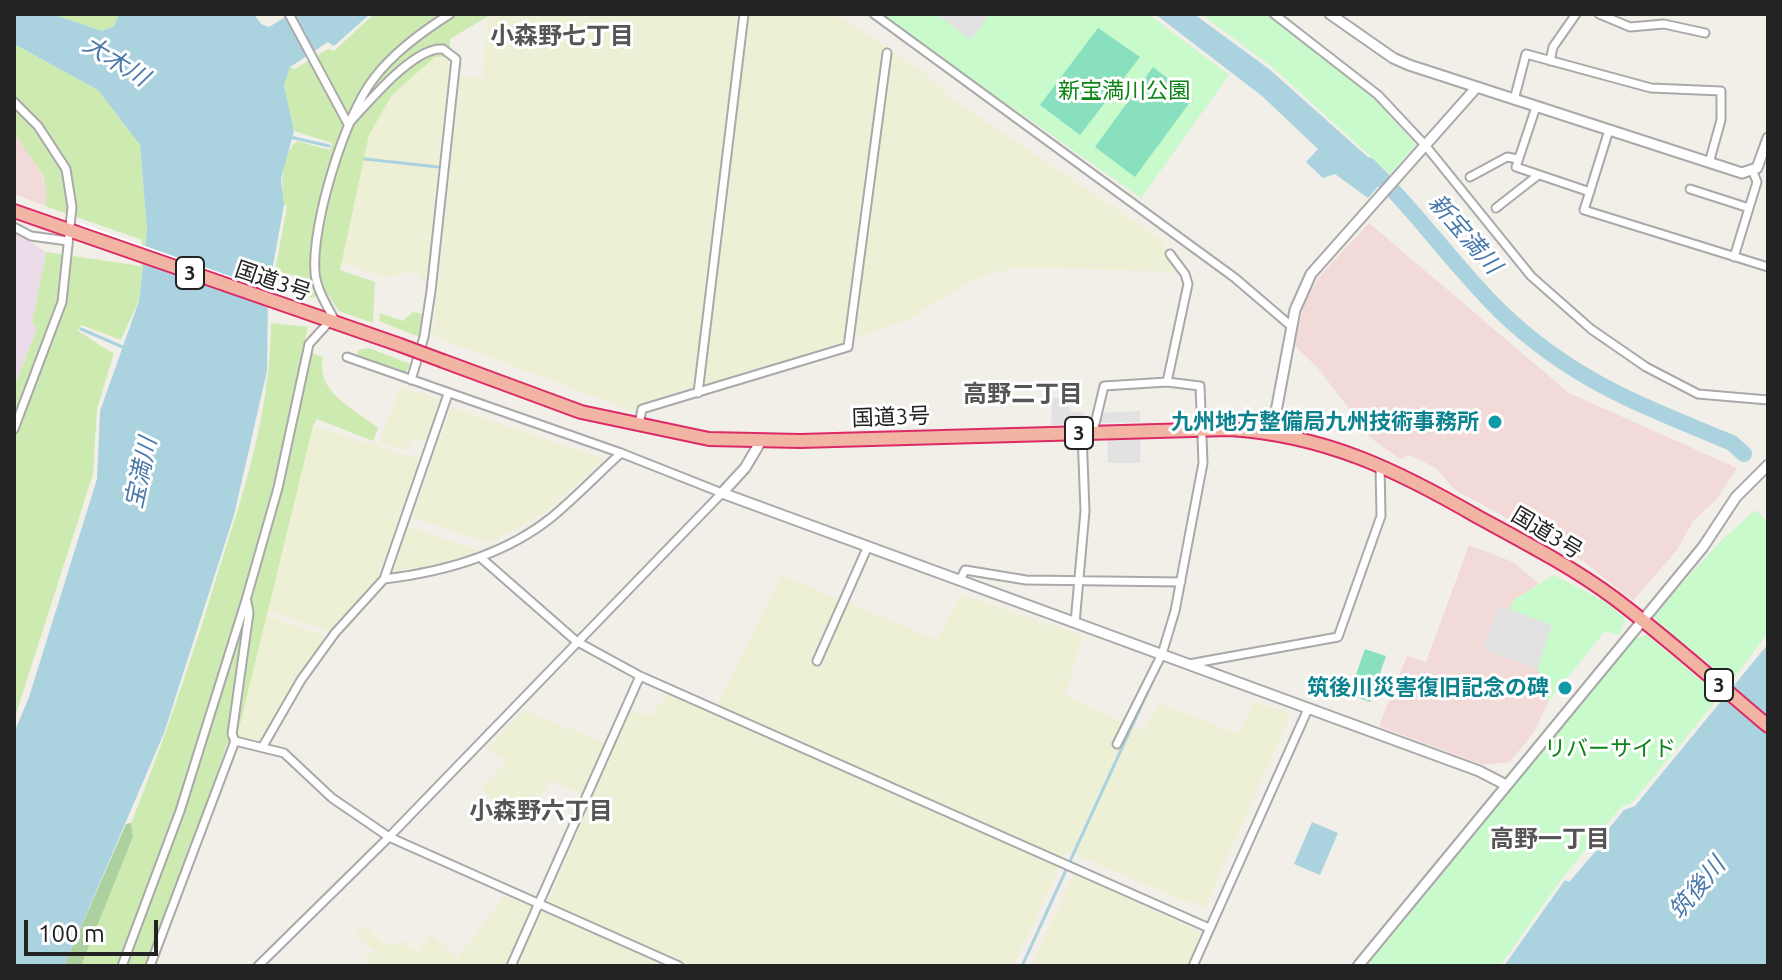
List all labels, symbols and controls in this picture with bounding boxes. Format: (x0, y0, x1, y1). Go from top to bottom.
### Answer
district label: 小森野七丁目 (490, 22, 634, 50)
water label: 大木川 (78, 30, 154, 92)
park label: 新宝満川公園 (1058, 78, 1190, 104)
water label: 新宝満川 (1423, 188, 1507, 280)
street label: 国道3号 (232, 256, 314, 306)
road number: 3 (176, 257, 204, 289)
district label: 高野二丁目 (963, 380, 1083, 408)
street label: 国道3号 (851, 402, 931, 432)
place label: 九州地方整備局九州技術事務所 (1171, 409, 1479, 435)
marker: 九州地方整備局九州技術事務所 (1486, 413, 1504, 431)
road number: 3 (1065, 417, 1093, 449)
water label: 宝満川 (119, 435, 163, 511)
street label: 国道3号 (1507, 501, 1587, 565)
road number: 3 (1705, 669, 1733, 701)
place label: 筑後川災害復旧記念の碑 (1307, 675, 1549, 701)
marker: 筑後川災害復旧記念の碑 (1556, 679, 1574, 697)
park label: リバーサイド (1544, 736, 1676, 762)
district label: 小森野六丁目 (469, 797, 613, 825)
district label: 高野一丁目 (1490, 825, 1610, 853)
water label: 筑後川 (1663, 851, 1731, 925)
scale bar (28, 904, 162, 954)
text: 100 m (38, 920, 105, 947)

